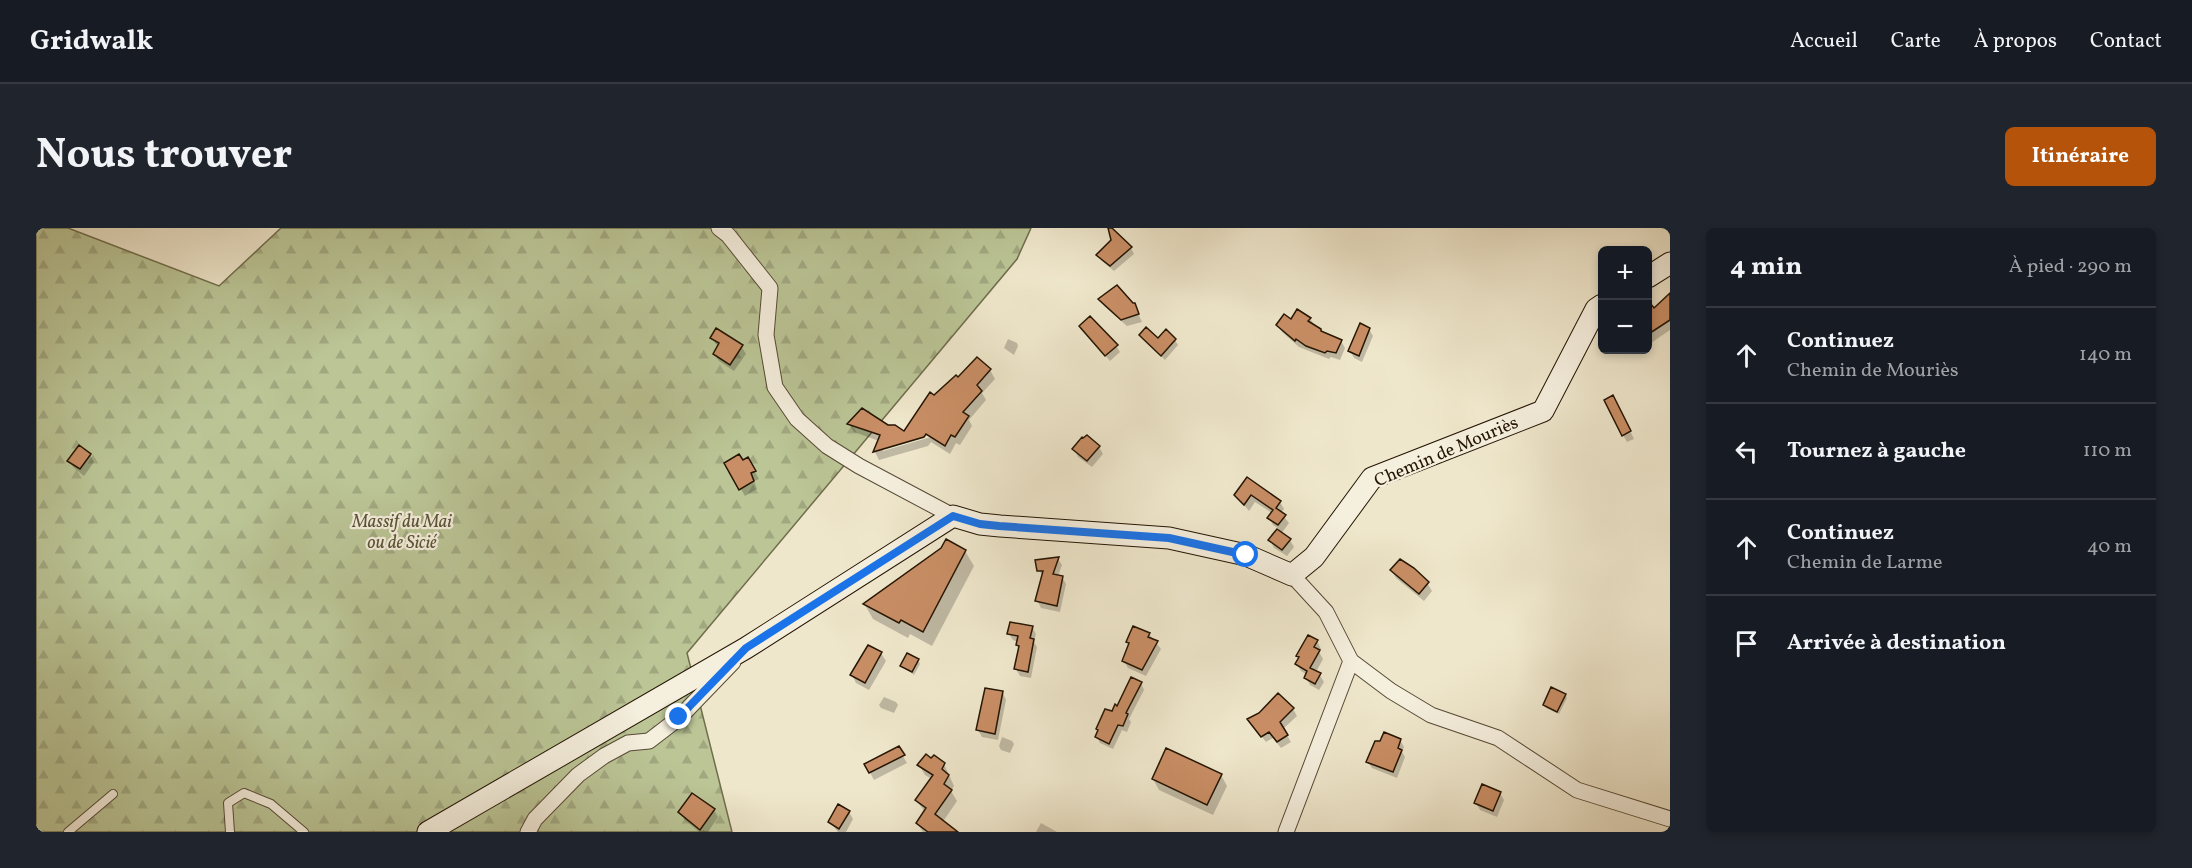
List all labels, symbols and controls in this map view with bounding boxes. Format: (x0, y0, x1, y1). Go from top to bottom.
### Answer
text: Gridwalk (30, 22, 153, 61)
text: Accueil (1790, 27, 1858, 56)
text: Carte (1891, 27, 1941, 56)
text: À propos (1974, 27, 2057, 56)
text: Contact (2090, 27, 2162, 56)
text: Nous trouver (36, 127, 292, 186)
button: Itinéraire (2005, 127, 2156, 186)
map controls (1598, 246, 1652, 354)
button: + (1598, 246, 1652, 300)
text: 4 min (1730, 249, 1802, 285)
text: À pied · 290 m (2009, 253, 2132, 281)
button: − (1598, 300, 1652, 354)
text: Continuez (1787, 326, 1894, 357)
icon: ahead (1730, 339, 1763, 372)
text: 140 m (2079, 341, 2132, 369)
text: Chemin de Mouriès (1787, 357, 1958, 385)
street label: Chemin de Mouriès (1371, 411, 1523, 494)
icon: left (1730, 435, 1763, 468)
text: Tournez à gauche (1787, 436, 1966, 467)
text: 110 m (2083, 437, 2132, 465)
park label: Massif du Mai ou de Sicié (351, 510, 452, 556)
text: Continuez (1787, 518, 1894, 549)
icon: ahead (1730, 531, 1763, 564)
text: 40 m (2087, 533, 2132, 561)
route start (1232, 541, 1258, 567)
text: Chemin de Larme (1787, 549, 1943, 577)
icon: arrive (1730, 627, 1763, 660)
text: Arrivée à destination (1787, 628, 2006, 659)
route end (665, 703, 691, 729)

